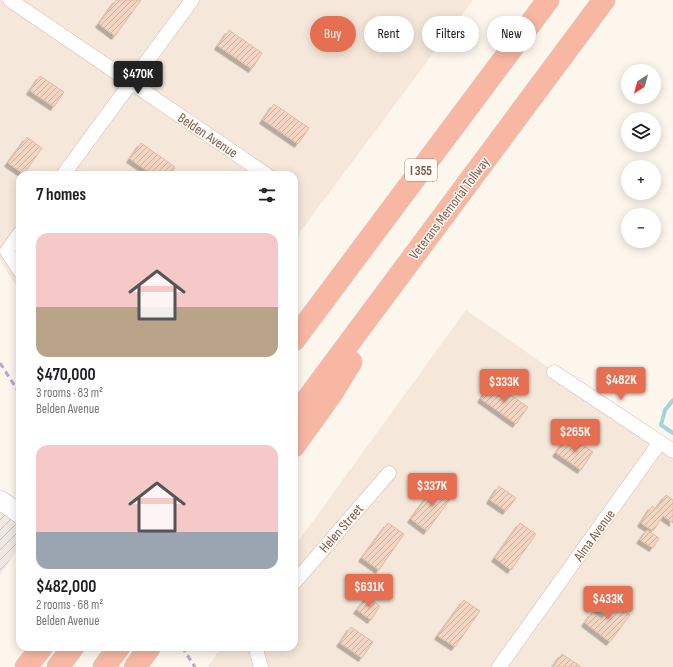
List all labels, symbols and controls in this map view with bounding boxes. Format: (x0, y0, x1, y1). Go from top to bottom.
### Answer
chip: Buy (310, 16, 356, 52)
chip: Rent (364, 16, 414, 52)
chip: Filters (422, 16, 479, 52)
chip: New (487, 16, 536, 52)
pin: $470K (110, 61, 166, 95)
north arrow (621, 64, 661, 104)
map controls (621, 64, 661, 248)
text: $470K (123, 66, 153, 82)
street label: Belden Avenue (175, 109, 241, 162)
button: layers (621, 112, 661, 152)
street label: Veterans Memorial Tollway (405, 153, 494, 263)
road number: I 355 (405, 159, 437, 181)
button: + (621, 160, 661, 200)
icon: filters (256, 184, 278, 206)
text: 7 homes (36, 185, 86, 205)
button: − (621, 208, 661, 248)
icon: home (121, 259, 193, 331)
text: $470,000 (36, 365, 96, 385)
pin: $482K (593, 367, 649, 401)
pin: $333K (476, 369, 532, 403)
text: $482K (605, 372, 637, 388)
text: $333K (489, 374, 519, 390)
text: 3 rooms · 83 m² (36, 385, 103, 401)
text: Belden Avenue (36, 401, 100, 417)
pin: $265K (547, 419, 603, 453)
text: $265K (560, 424, 590, 440)
icon: home (121, 471, 193, 543)
pin: $337K (404, 473, 460, 507)
text: $337K (417, 478, 447, 494)
street label: Helen Street (316, 501, 367, 556)
street label: Alma Avenue (569, 506, 619, 565)
pin: $631K (341, 574, 397, 608)
text: $482,000 (36, 577, 96, 597)
text: $631K (354, 579, 384, 595)
pin: $433K (580, 586, 636, 620)
text: $433K (593, 591, 623, 607)
text: 2 rooms · 68 m² (36, 597, 103, 613)
text: Belden Avenue (36, 613, 100, 629)

